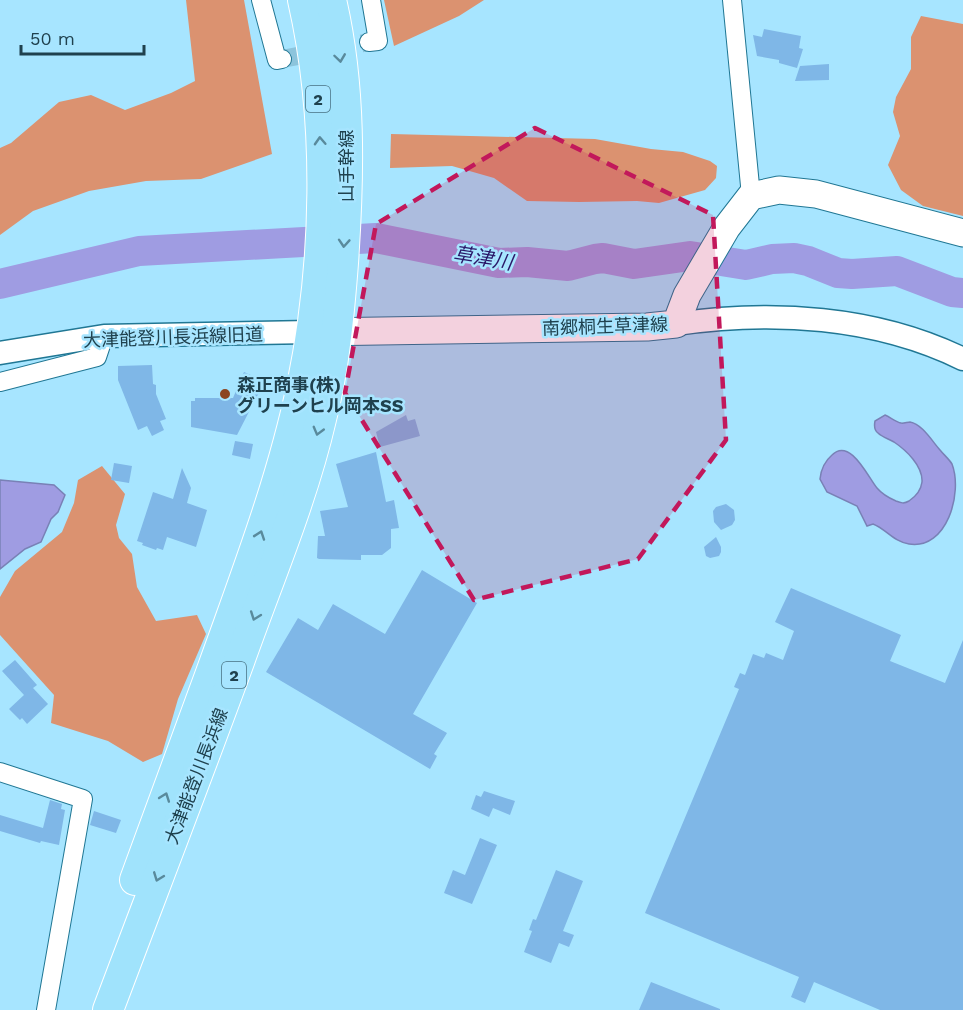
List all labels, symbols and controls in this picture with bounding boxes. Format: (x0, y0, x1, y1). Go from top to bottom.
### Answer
scale bar (21, 18, 144, 56)
text: 50 m (30, 28, 75, 49)
one-way arrow (334, 53, 346, 62)
road number: 2 (306, 86, 330, 112)
street label: 山手幹線 (336, 130, 357, 202)
one-way arrow (314, 137, 327, 146)
one-way arrow (338, 238, 351, 247)
water label: 草津川 (451, 241, 516, 275)
street label: 南郷桐生草津線 (542, 313, 668, 339)
street label: 大津能登川長浜線旧道 (83, 323, 263, 351)
place label: 森正商事(株) グリーンヒル岡本SS (237, 374, 404, 416)
marker: 森正商事(株) グリーンヒル岡本SS (218, 387, 232, 401)
one-way arrow (313, 425, 325, 436)
one-way arrow (253, 530, 266, 541)
one-way arrow (250, 610, 263, 621)
road number: 2 (222, 662, 246, 688)
street label: 大津能登川長浜線 (160, 705, 232, 847)
one-way arrow (158, 793, 171, 803)
one-way arrow (153, 871, 165, 882)

